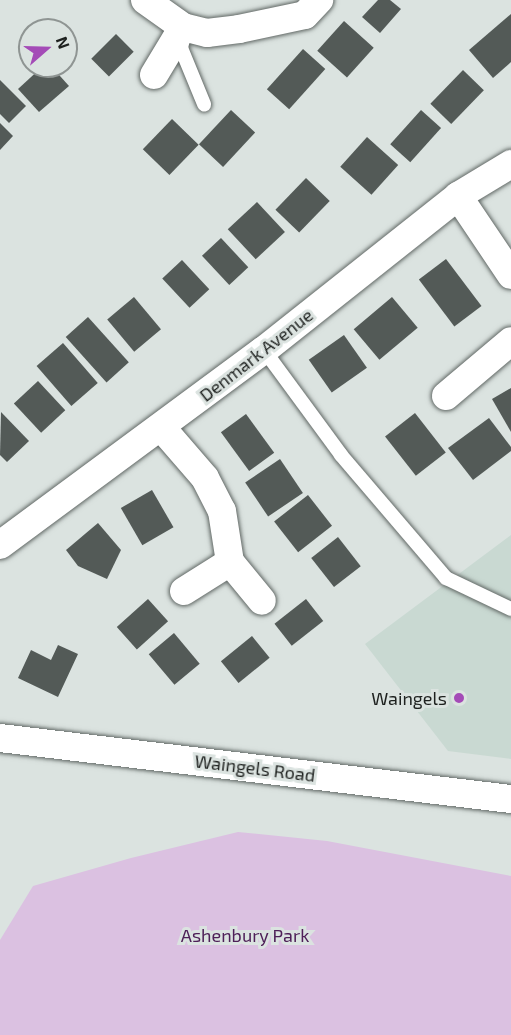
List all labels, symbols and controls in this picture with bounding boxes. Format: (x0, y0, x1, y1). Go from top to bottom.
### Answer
north arrow (18, 18, 78, 78)
text: N (53, 34, 74, 51)
street label: Denmark Avenue (195, 304, 317, 406)
place label: Waingels (371, 687, 447, 709)
marker: Waingels (452, 691, 466, 705)
street label: Waingels Road (194, 750, 316, 786)
park label: Ashenbury Park (180, 924, 310, 946)

